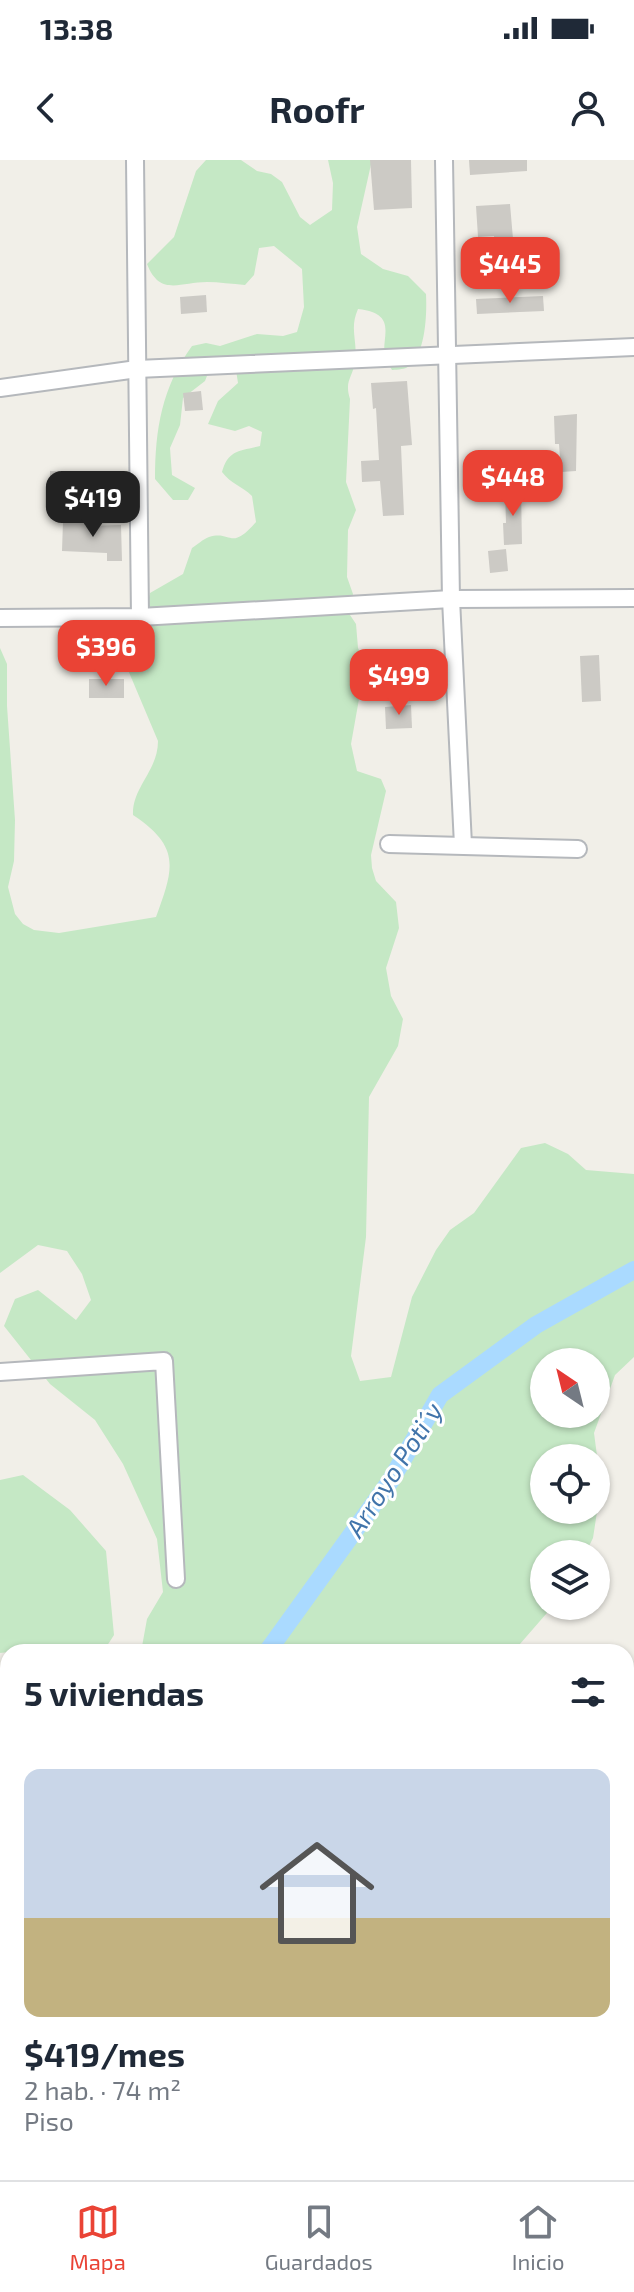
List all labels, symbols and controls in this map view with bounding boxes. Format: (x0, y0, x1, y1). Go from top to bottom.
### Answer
text: 13:38 (40, 10, 113, 46)
icon: back (24, 86, 68, 130)
icon: person (566, 86, 610, 130)
text: Roofr (269, 87, 365, 130)
pin: $445 (463, 237, 557, 305)
text: $445 (479, 247, 541, 278)
pin: $448 (466, 450, 560, 518)
text: $448 (481, 460, 545, 491)
pin: $419 (46, 471, 140, 539)
text: $419 (64, 481, 122, 512)
pin: $396 (59, 620, 153, 688)
text: $396 (76, 630, 136, 661)
pin: $499 (352, 649, 446, 717)
text: $499 (368, 659, 430, 690)
north arrow (530, 1348, 610, 1428)
map controls (530, 1348, 610, 1620)
water label: Arroyo Poti´y (338, 1396, 449, 1543)
button: locate (530, 1444, 610, 1524)
button: layers (530, 1540, 610, 1620)
icon: filters (566, 1670, 610, 1714)
text: 5 viviendas (24, 1672, 204, 1713)
icon: home (245, 1821, 389, 1965)
text: $419/mes (24, 2033, 185, 2074)
text: 2 hab. · 74 m² (24, 2074, 181, 2105)
text: Piso (24, 2105, 74, 2136)
tab: Mapa (70, 2200, 126, 2274)
tab: Guardados (265, 2200, 373, 2274)
tab: Inicio (512, 2200, 564, 2274)

